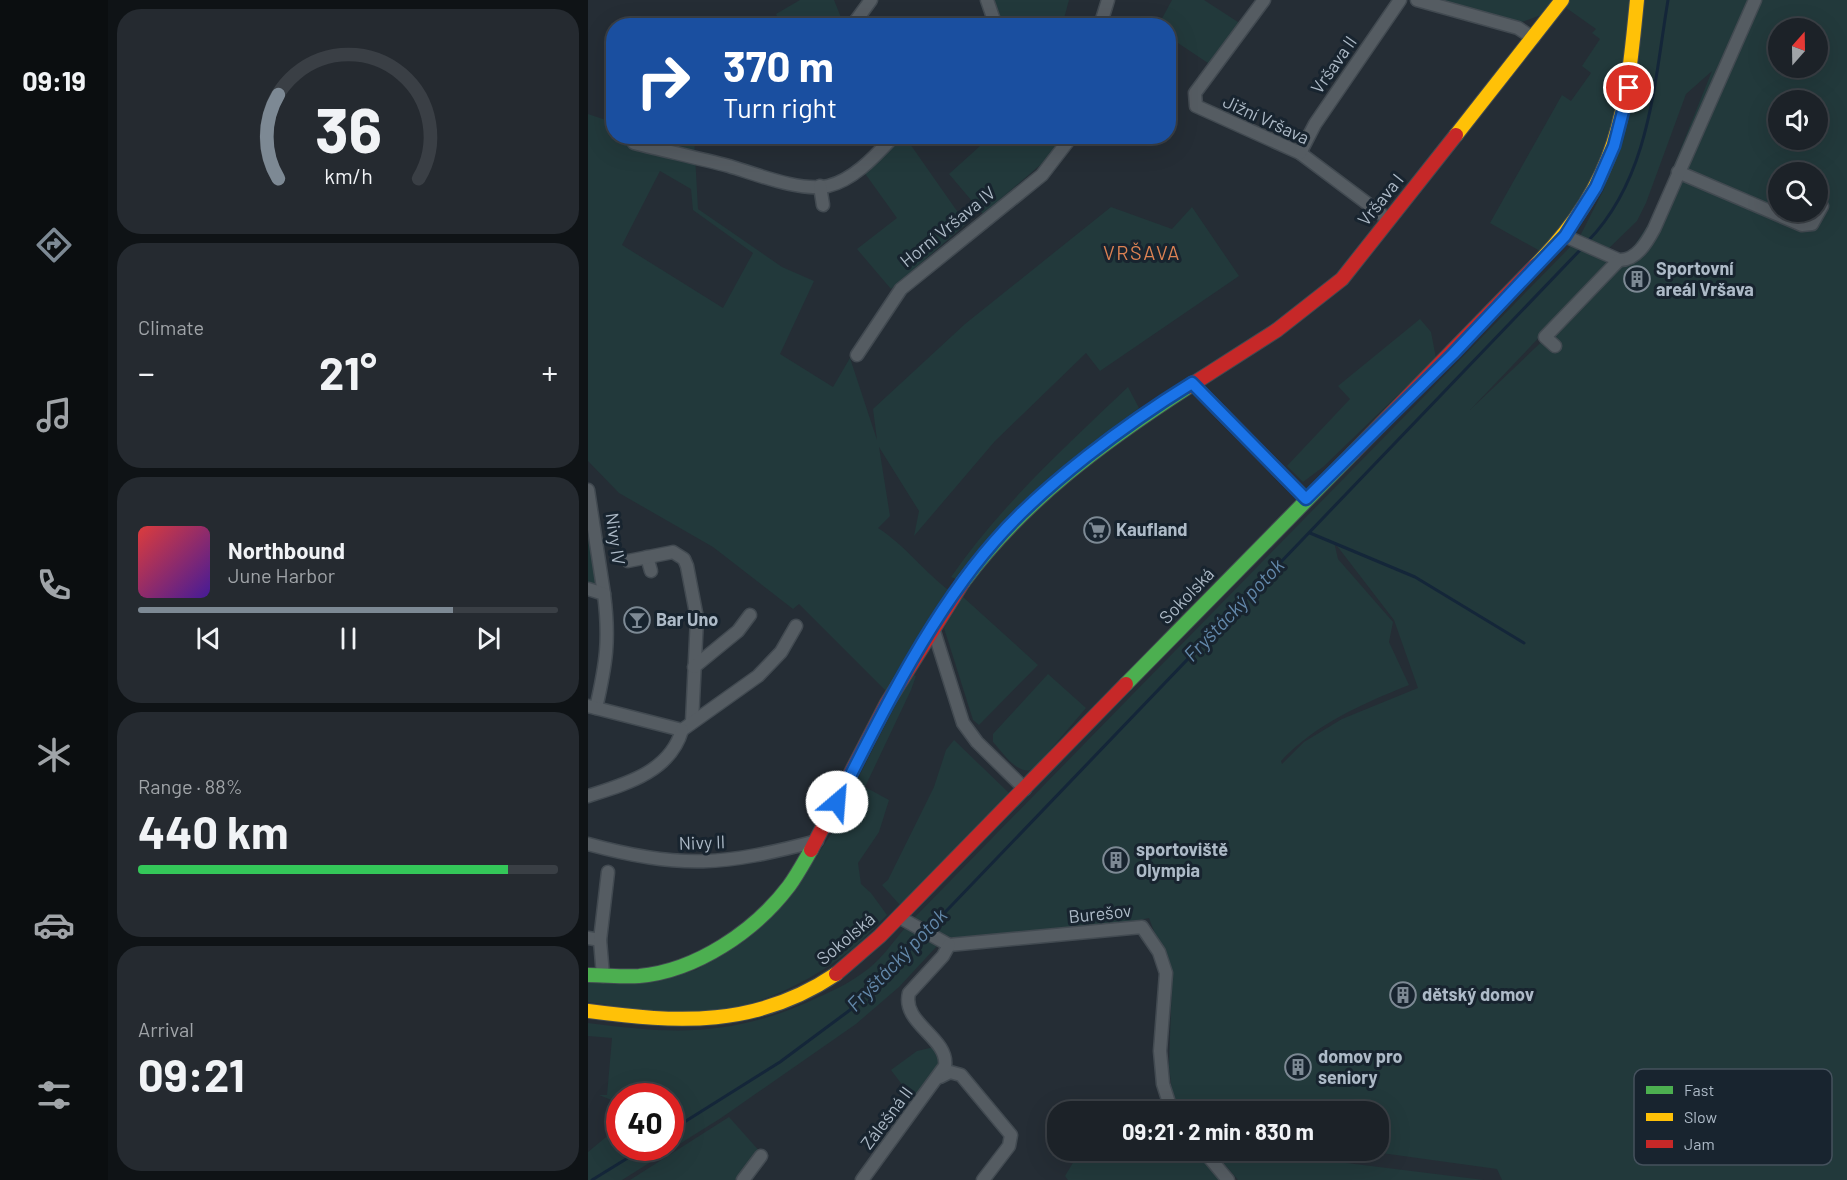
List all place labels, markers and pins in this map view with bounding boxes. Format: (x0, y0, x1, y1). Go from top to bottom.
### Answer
pin (1603, 62, 1654, 113)
place label: Sportovní areál Vršava (1656, 257, 1754, 300)
building icon: Sportovní areál Vršava (1622, 264, 1652, 294)
supermarket icon: Kaufland (1082, 515, 1112, 545)
place label: Kaufland (1116, 518, 1187, 540)
bar icon: Bar Uno (622, 605, 652, 635)
place label: Bar Uno (656, 608, 718, 630)
place label: sportoviště Olympia (1136, 838, 1228, 881)
building icon: sportoviště Olympia (1101, 845, 1131, 875)
building icon: dětský domov (1388, 980, 1418, 1010)
place label: dětský domov (1422, 983, 1534, 1005)
place label: domov pro seniory (1318, 1045, 1403, 1088)
building icon: domov pro seniory (1283, 1052, 1313, 1082)

